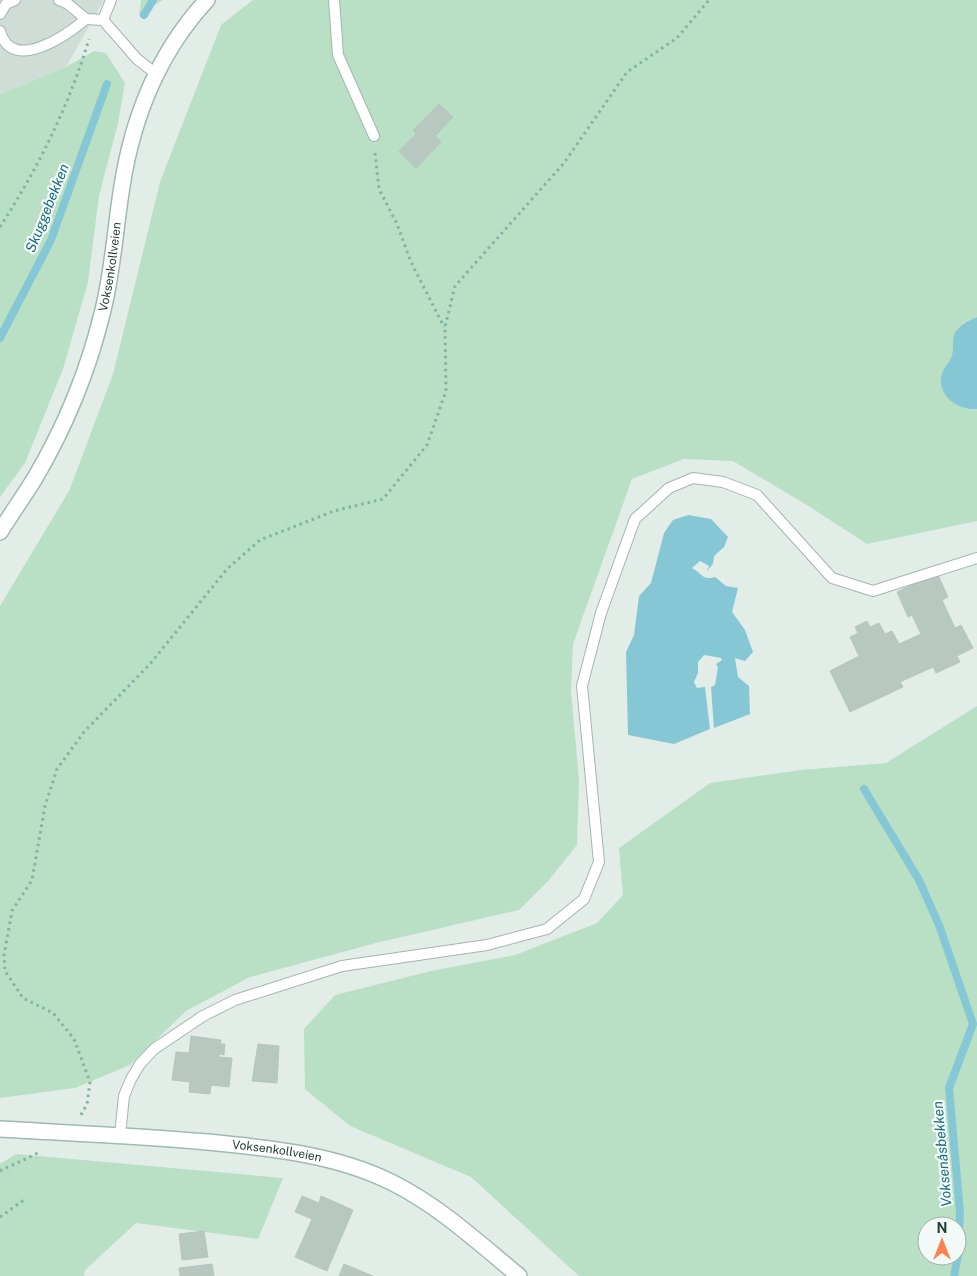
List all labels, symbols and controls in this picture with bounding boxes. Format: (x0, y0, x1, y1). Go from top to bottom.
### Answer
water label: Skuggebekken (22, 161, 72, 255)
street label: Voksenkollveien (96, 221, 124, 313)
water label: Voksenåsbekken (929, 1100, 955, 1207)
street label: Voksenkollveien (231, 1138, 323, 1165)
north arrow (917, 1216, 967, 1266)
text: N (937, 1220, 947, 1236)

